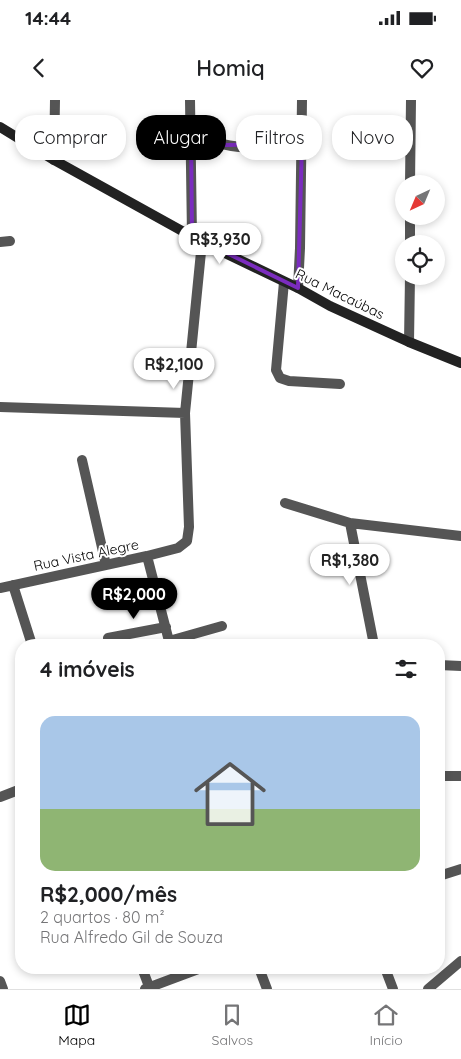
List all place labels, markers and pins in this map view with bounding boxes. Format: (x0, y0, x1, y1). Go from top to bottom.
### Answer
pin: R$3,930 (174, 222, 266, 265)
pin: R$2,100 (128, 348, 220, 390)
pin: R$1,380 (304, 544, 396, 586)
pin: R$2,000 (88, 578, 180, 620)

